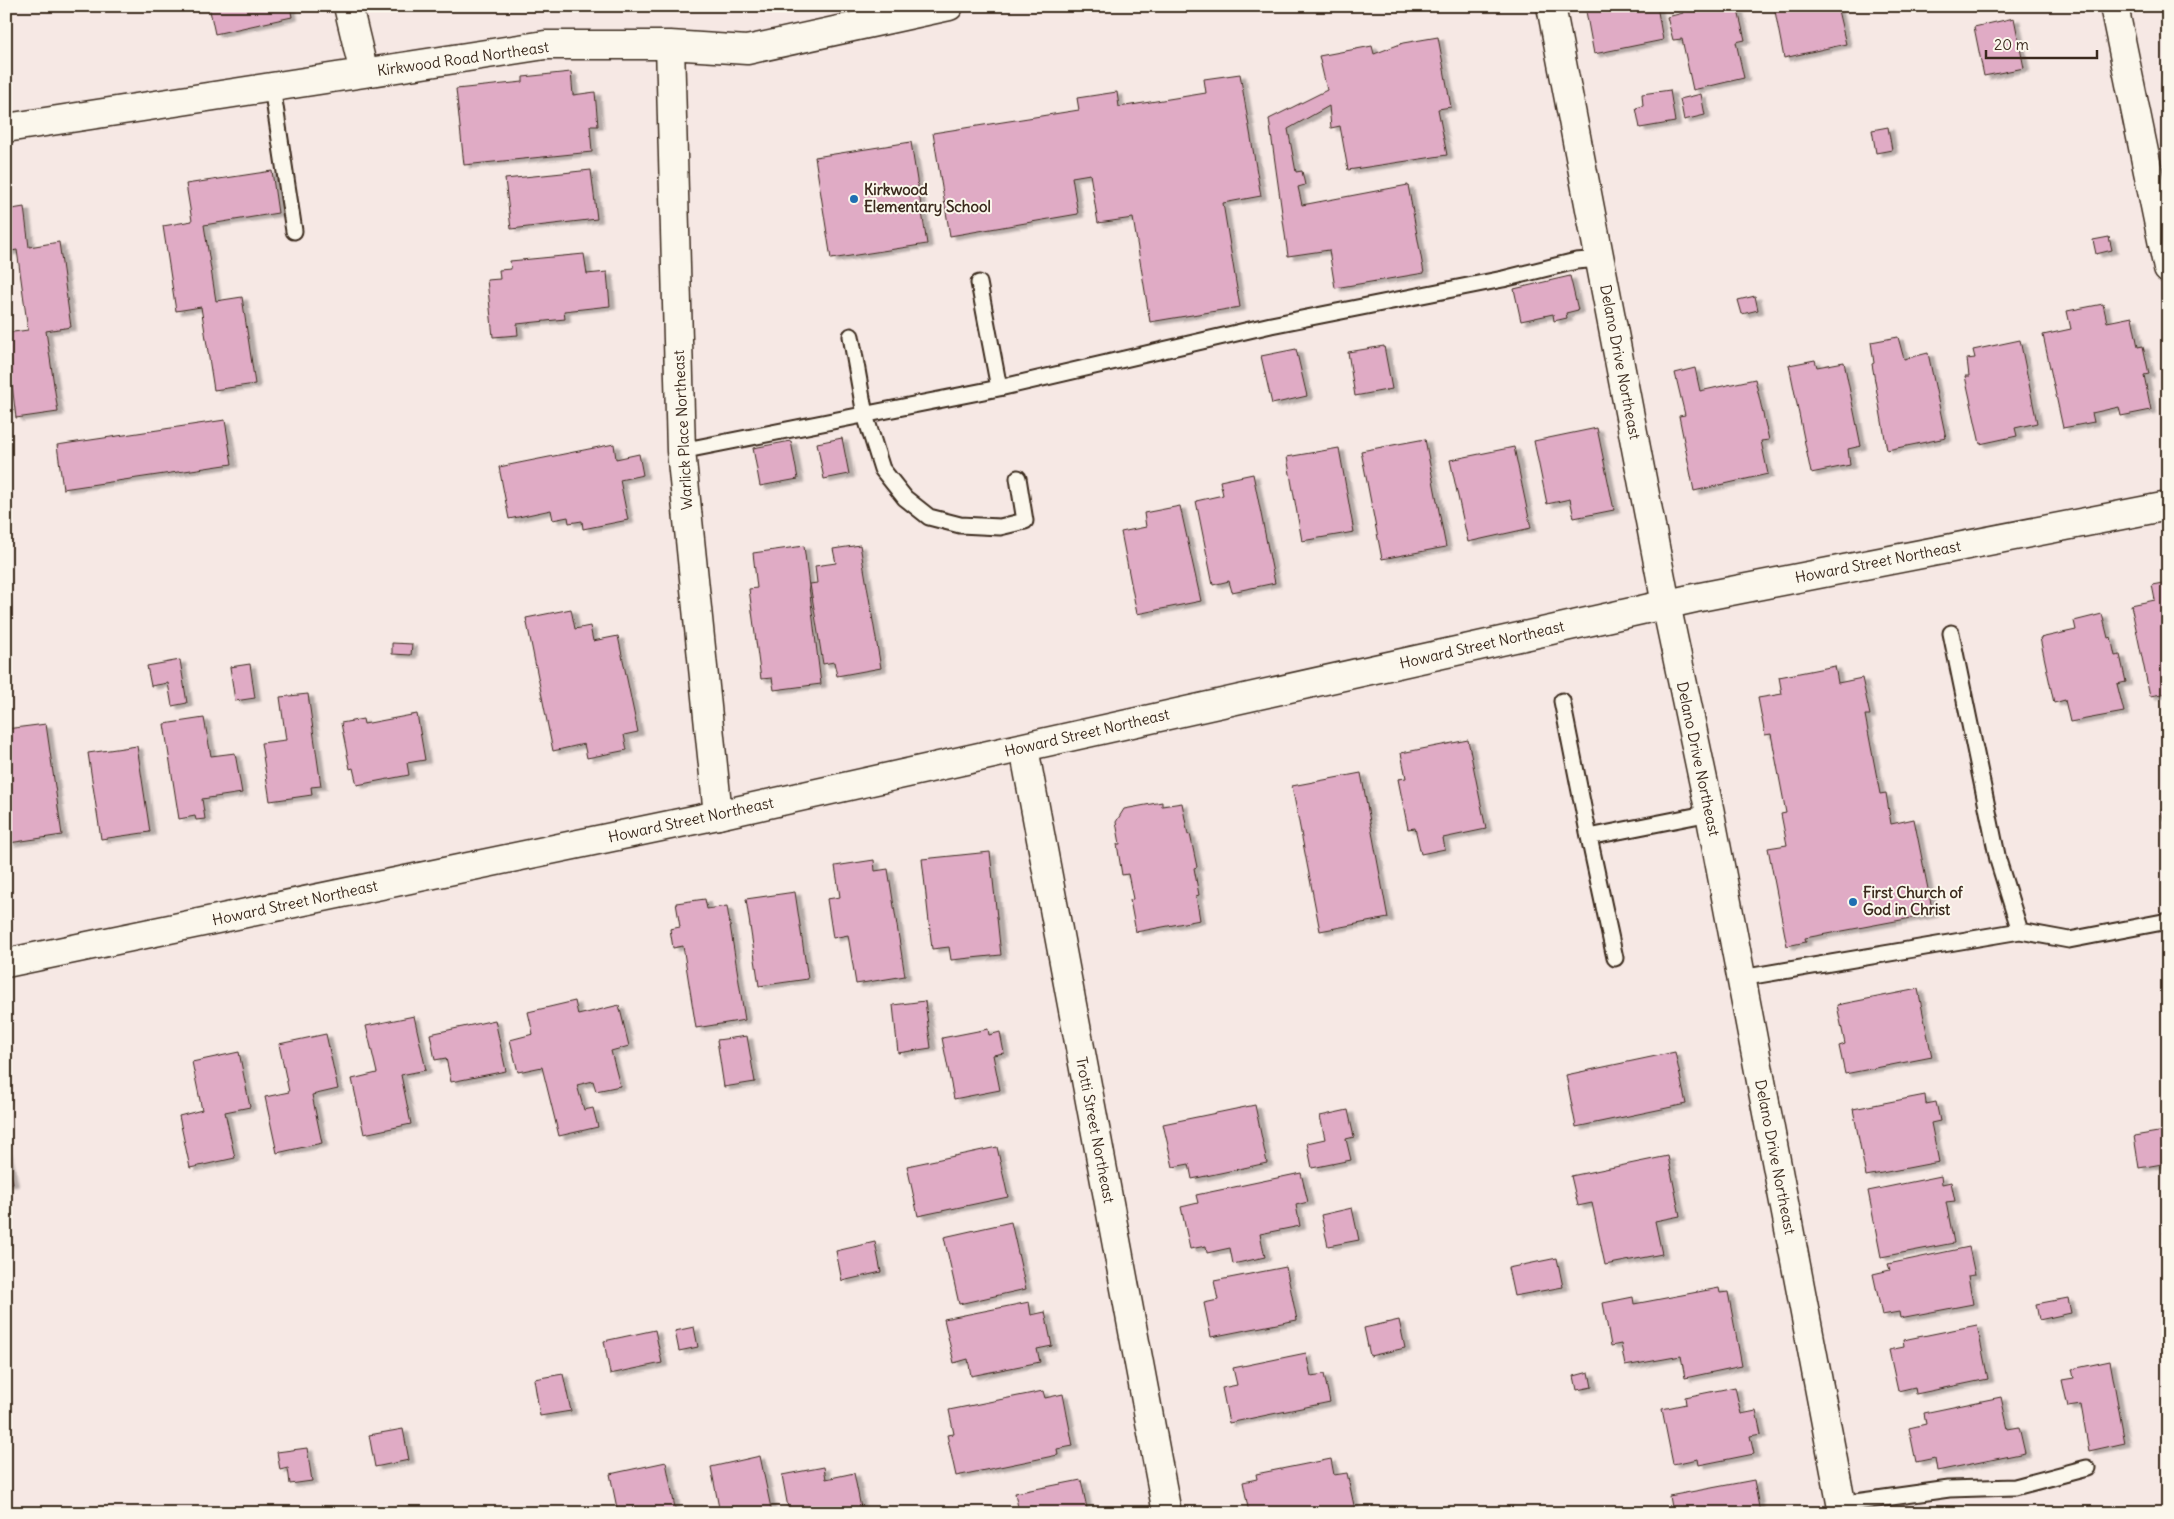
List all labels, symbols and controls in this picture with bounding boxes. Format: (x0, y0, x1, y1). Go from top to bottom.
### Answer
scale bar (1986, 28, 2098, 60)
text: 20 m (1994, 35, 2029, 54)
street label: Kirkwood Road Northeast (376, 37, 550, 80)
place label: Kirkwood Elementary School (864, 180, 991, 217)
marker: Kirkwood Elementary School (848, 193, 860, 205)
street label: Delano Drive Northeast (1596, 283, 1645, 441)
street label: Warlick Place Northeast (669, 349, 696, 511)
street label: Howard Street Northeast (1793, 536, 1962, 587)
street label: Howard Street Northeast (1398, 616, 1566, 673)
street label: Delano Drive Northeast (1673, 680, 1724, 838)
street label: Howard Street Northeast (1003, 704, 1171, 761)
street label: Howard Street Northeast (606, 793, 775, 846)
street label: Howard Street Northeast (210, 876, 379, 929)
place label: First Church of God in Christ (1863, 883, 1964, 919)
marker: First Church of God in Christ (1847, 896, 1859, 908)
street label: Trotti Street Northeast (1072, 1055, 1119, 1205)
street label: Delano Drive Northeast (1751, 1078, 1800, 1236)

